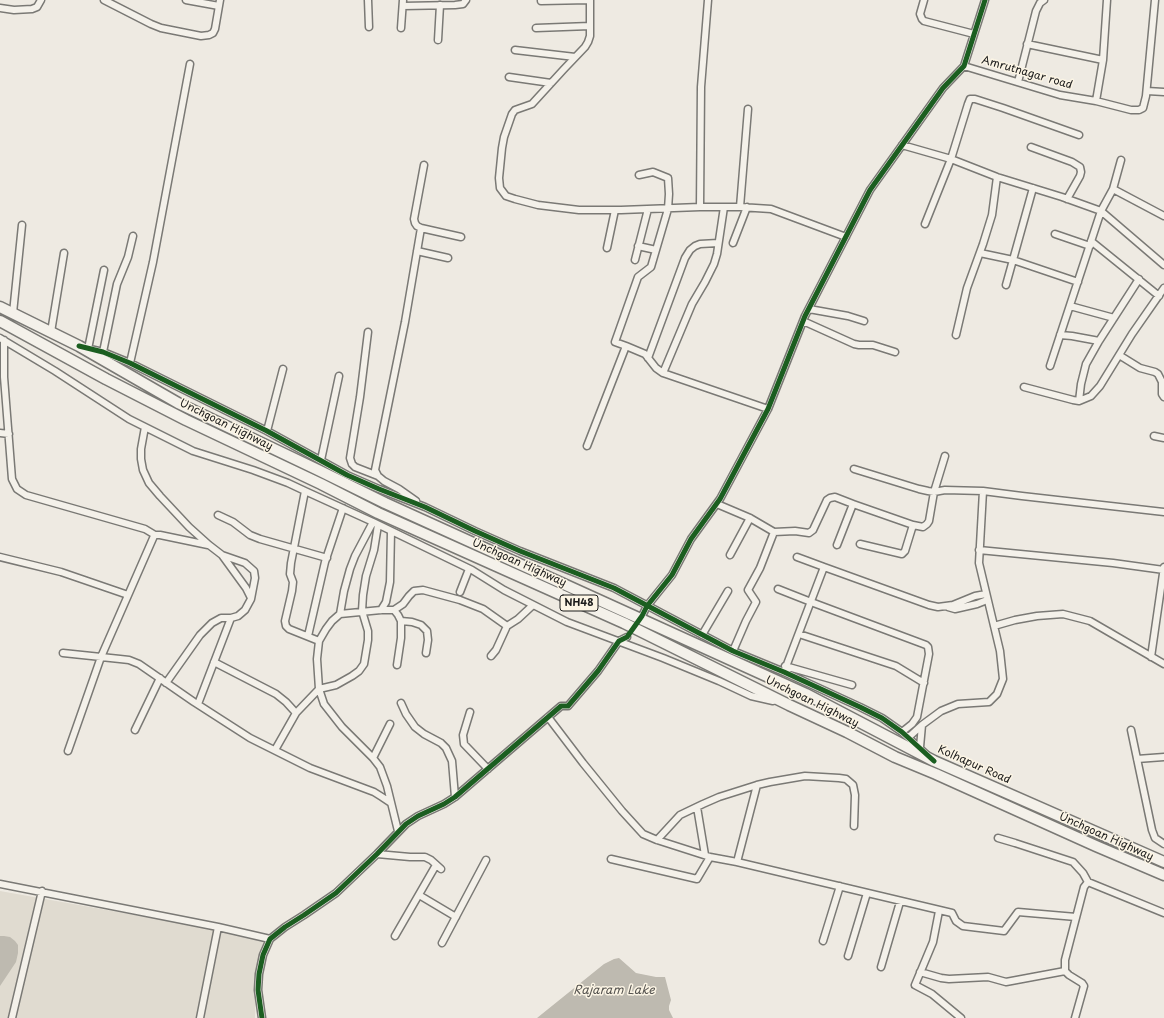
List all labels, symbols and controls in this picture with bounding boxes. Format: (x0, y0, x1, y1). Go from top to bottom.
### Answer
street label: Amrutnagar road (980, 54, 1074, 92)
street label: Unchgoan Highway (177, 397, 275, 453)
street label: Unchgoan Highway (470, 536, 568, 590)
road number: NH48 (560, 595, 598, 611)
street label: Unchgoan Highway (763, 674, 861, 730)
street label: Kolhapur Road (935, 743, 1013, 787)
street label: Unchgoan Highway (1057, 810, 1155, 864)
water label: Rajaram Lake (573, 984, 655, 998)

